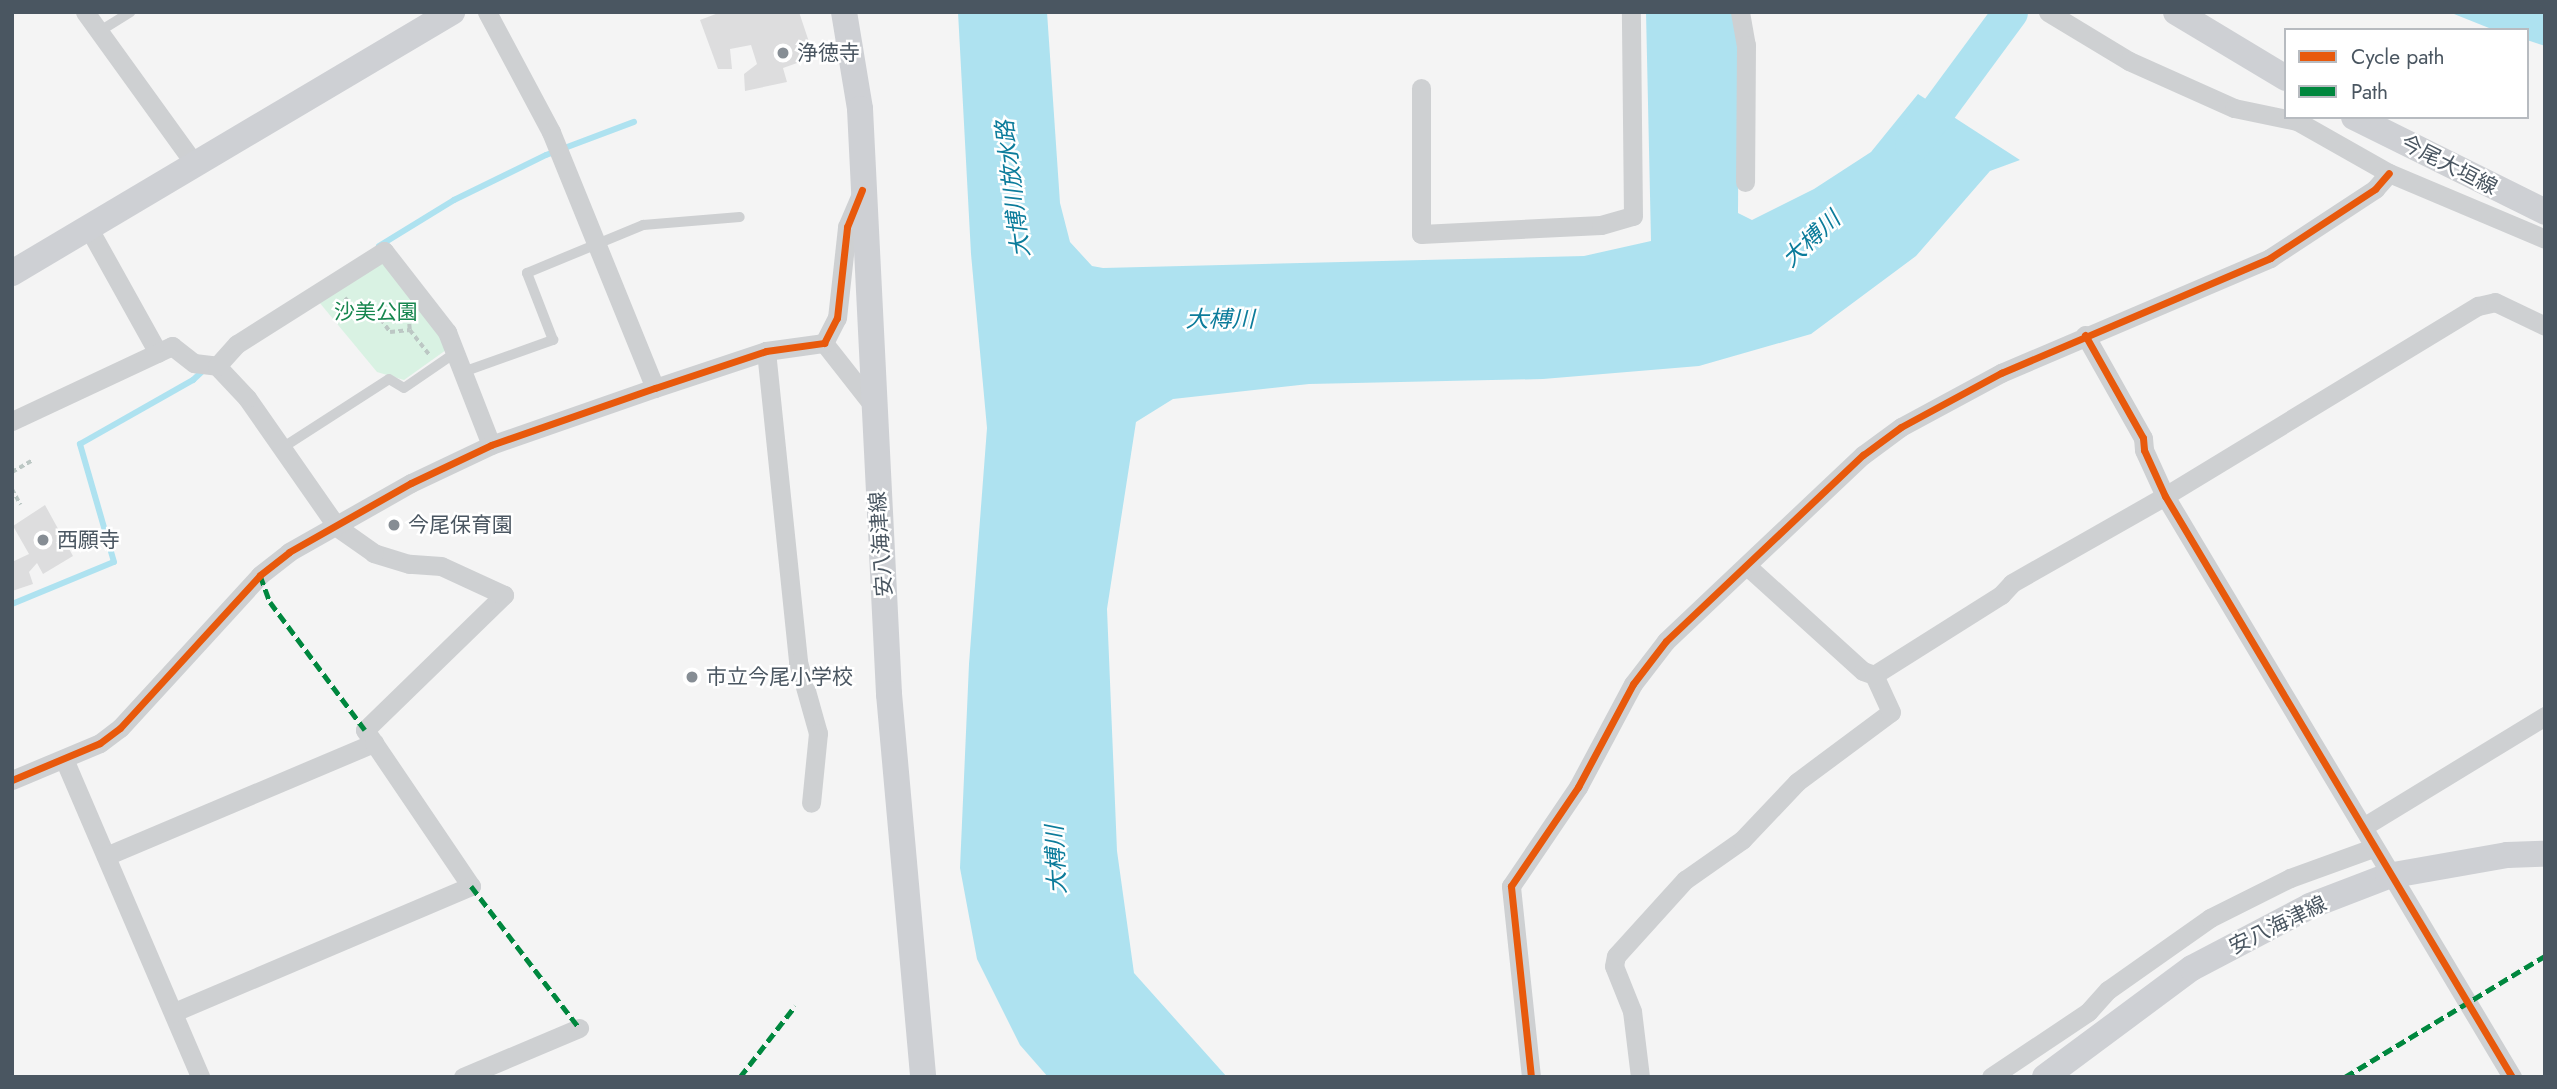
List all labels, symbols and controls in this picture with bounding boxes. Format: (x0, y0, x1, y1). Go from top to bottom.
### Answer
legend (2284, 28, 2529, 119)
place label: 浄徳寺 (797, 40, 860, 66)
text: Cycle path (2351, 42, 2444, 72)
marker: 浄徳寺 (775, 45, 791, 61)
text: Path (2351, 77, 2388, 107)
water label: 大博川放水路 (991, 119, 1035, 259)
street label: 今尾大垣線 (2397, 130, 2501, 200)
water label: 大榑川 (1776, 205, 1846, 273)
park label: 沙美公園 (334, 299, 418, 325)
water label: 大榑川 (1186, 305, 1254, 333)
street label: 安八海津線 (865, 491, 897, 597)
place label: 今尾保育園 (408, 512, 513, 538)
marker: 今尾保育園 (386, 517, 402, 533)
place label: 西願寺 (57, 527, 120, 553)
marker: 西願寺 (35, 532, 51, 548)
place label: 市立今尾小学校 (706, 664, 853, 690)
marker: 市立今尾小学校 (684, 669, 700, 685)
water label: 大榑川 (1040, 825, 1072, 895)
street label: 安八海津線 (2225, 891, 2331, 959)

